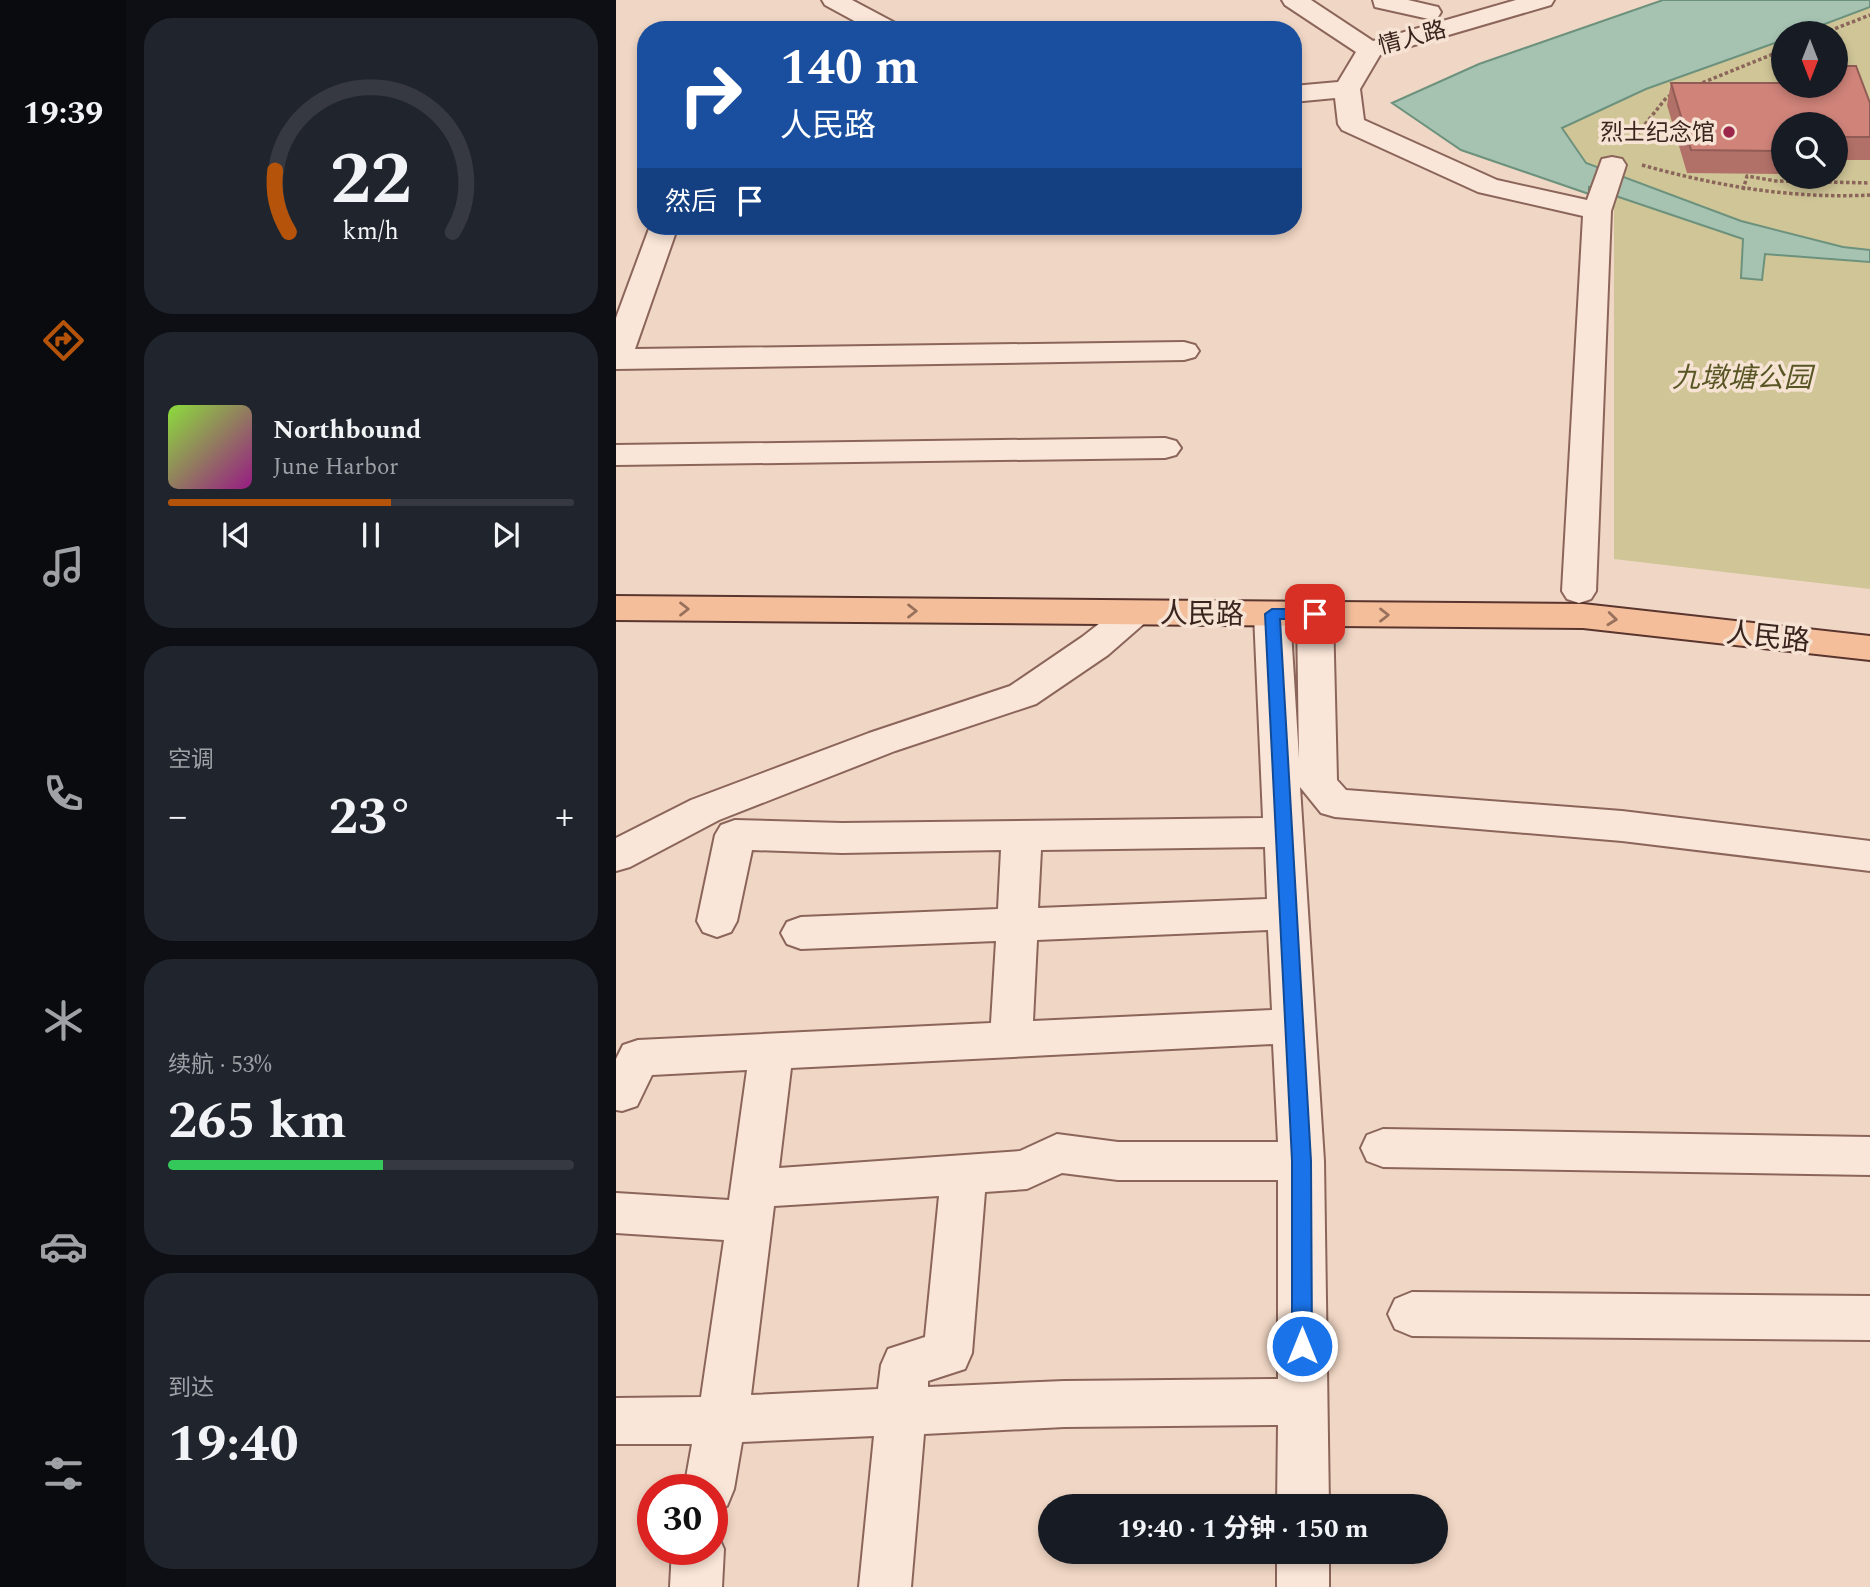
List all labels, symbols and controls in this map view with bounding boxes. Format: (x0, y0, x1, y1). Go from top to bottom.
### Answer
street label: 情人路 (1375, 13, 1450, 64)
north arrow (1771, 21, 1848, 98)
map controls (1771, 21, 1848, 189)
text: 140 m (780, 31, 919, 106)
icon: right (665, 49, 756, 140)
text: 19:39 (23, 89, 103, 138)
text: 人民路 (780, 102, 876, 151)
button: search (1771, 112, 1848, 189)
place label: 烈士纪念馆 (1600, 116, 1715, 151)
marker: 烈士纪念馆 (1721, 124, 1737, 140)
text: 22 (330, 125, 412, 236)
text: 然后 (665, 182, 717, 222)
icon: arrive (731, 182, 769, 220)
text: km/h (343, 213, 399, 251)
icon: directions (39, 316, 88, 365)
park label: 九墩塘公园 (1672, 357, 1816, 400)
text: Northbound (273, 410, 421, 450)
text: June Harbor (273, 450, 398, 485)
icon: previous (217, 516, 255, 554)
icon: pause (352, 516, 390, 554)
icon: next (487, 516, 525, 554)
icon: music (39, 542, 88, 591)
pin (1285, 584, 1345, 644)
street label: 人民路 (1160, 592, 1244, 637)
icon: arrive (1296, 595, 1334, 633)
one-way arrow (679, 601, 690, 617)
one-way arrow (907, 603, 917, 619)
one-way arrow (1379, 607, 1390, 623)
one-way arrow (1606, 612, 1617, 627)
street label: 人民路 (1724, 612, 1812, 663)
text: 空调 (168, 743, 214, 778)
icon: phone (39, 769, 88, 818)
text: 23° (329, 778, 413, 857)
text: − (168, 788, 187, 846)
text: + (555, 788, 574, 846)
icon: climate (39, 996, 88, 1045)
text: 续航 · 53% (168, 1048, 272, 1083)
text: 265 km (168, 1082, 347, 1161)
icon: car (39, 1222, 88, 1271)
position arrow (1265, 1309, 1339, 1383)
text: 到达 (168, 1371, 214, 1406)
text: 19:40 (168, 1405, 299, 1484)
icon: filters (39, 1449, 88, 1498)
speed limit sign: 30 (637, 1474, 728, 1565)
text: 19:40 · 1 分钟 · 150 m (1117, 1509, 1369, 1549)

